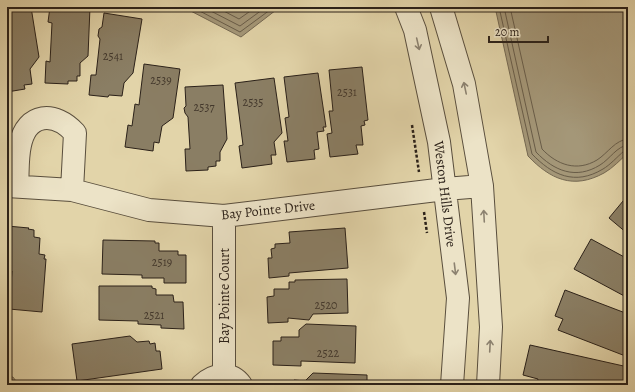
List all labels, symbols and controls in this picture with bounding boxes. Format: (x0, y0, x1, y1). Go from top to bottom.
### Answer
scale bar (489, 18, 548, 44)
text: 20 m (495, 24, 519, 40)
one-way arrow (414, 37, 422, 50)
house number: 2541 (103, 48, 123, 64)
house number: 2539 (150, 72, 172, 88)
one-way arrow (460, 82, 468, 95)
house number: 2531 (337, 84, 357, 100)
house number: 2535 (242, 94, 264, 110)
house number: 2537 (194, 99, 215, 115)
street label: Weston Hills Drive (429, 139, 461, 248)
street label: Bay Pointe Drive (220, 196, 316, 224)
one-way arrow (481, 210, 488, 223)
street label: Bay Pointe Court (215, 248, 234, 344)
house number: 2519 (152, 254, 172, 270)
one-way arrow (451, 262, 459, 275)
house number: 2520 (315, 297, 337, 313)
house number: 2521 (144, 307, 164, 323)
one-way arrow (486, 340, 493, 353)
house number: 2522 (317, 345, 339, 361)

